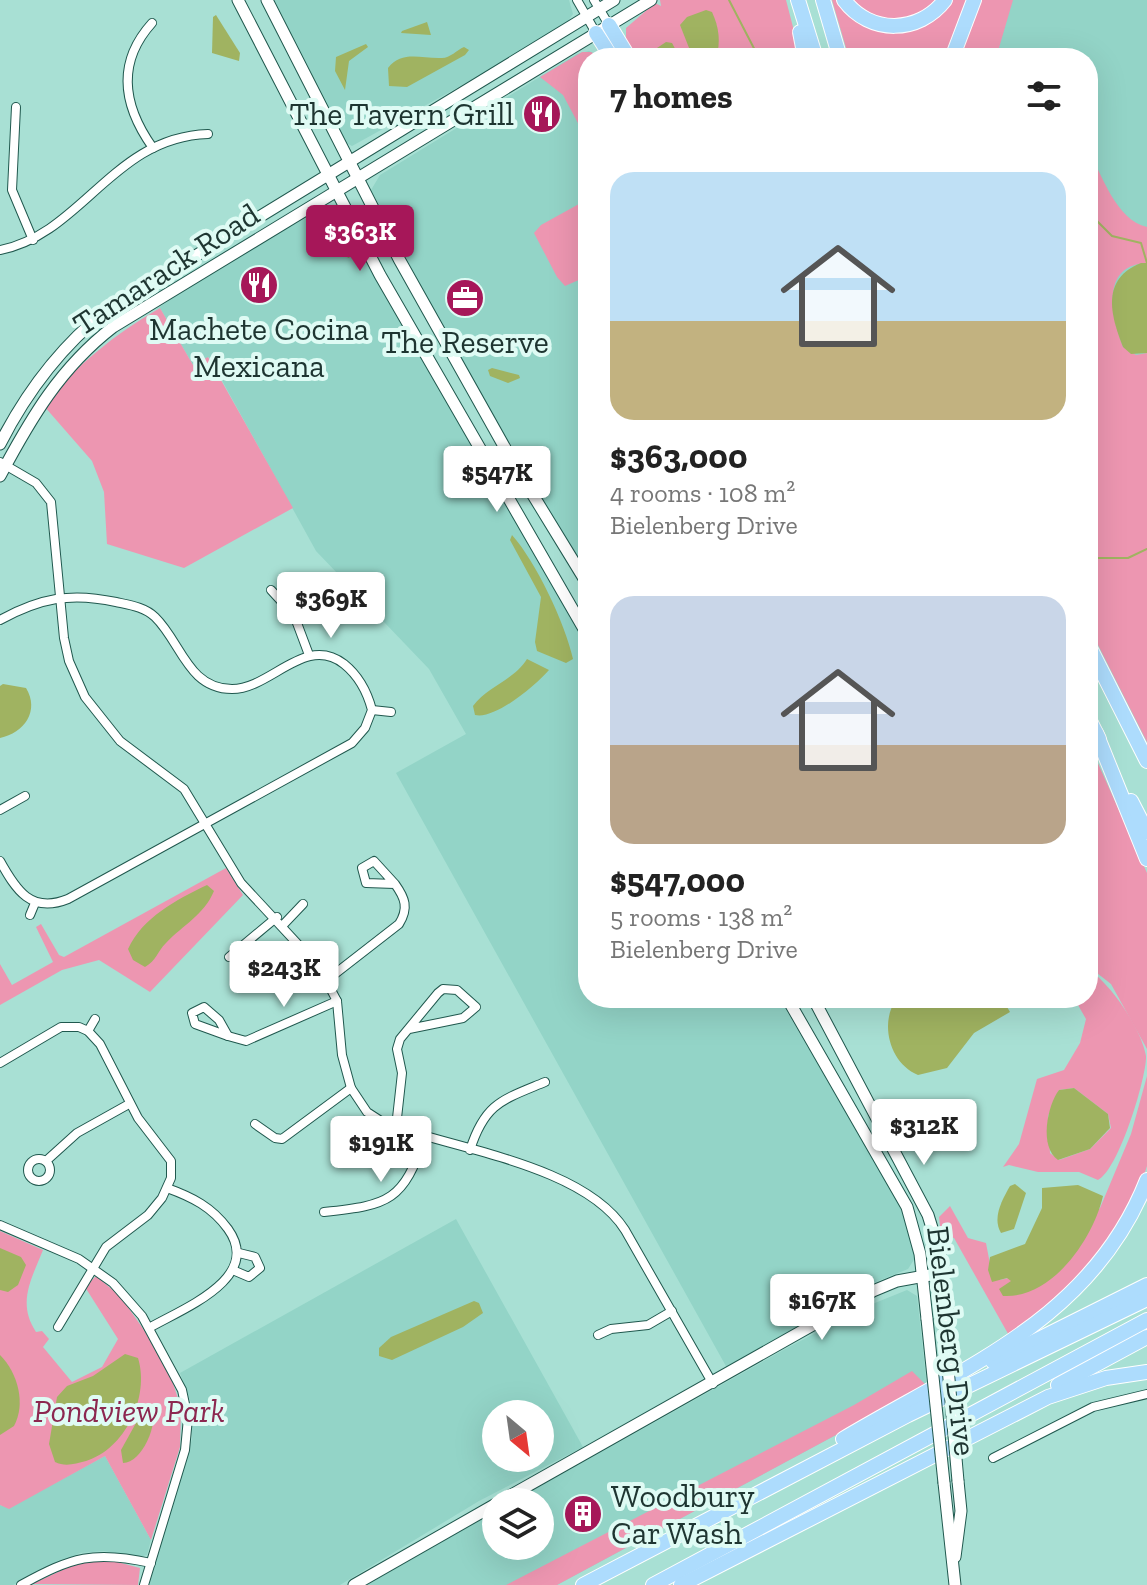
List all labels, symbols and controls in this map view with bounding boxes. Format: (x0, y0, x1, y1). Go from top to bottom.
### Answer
icon: filters (1022, 74, 1066, 118)
text: 7 homes (610, 76, 733, 117)
restaurant icon: The Tavern Grill (521, 93, 563, 135)
place label: The Tavern Grill (289, 95, 514, 133)
street label: Tamarack Road (66, 195, 266, 343)
pin: $363K (304, 205, 416, 273)
text: $363K (324, 215, 396, 247)
icon: home (766, 224, 910, 368)
restaurant icon: Machete Cocina Mexicana (238, 264, 280, 306)
office icon: The Reserve (444, 277, 486, 319)
place label: Machete Cocina Mexicana (149, 310, 369, 385)
place label: The Reserve (381, 323, 549, 361)
text: $363,000 (610, 436, 747, 477)
pin: $547K (441, 446, 553, 514)
text: $547K (461, 456, 533, 488)
text: 4 rooms · 108 m² (610, 477, 795, 509)
text: Bielenberg Drive (610, 509, 798, 541)
pin: $369K (275, 572, 387, 640)
text: $369K (295, 582, 367, 614)
icon: home (766, 648, 910, 792)
text: $547,000 (610, 860, 745, 901)
text: 5 rooms · 138 m² (610, 901, 792, 933)
text: Bielenberg Drive (610, 933, 798, 965)
pin: $243K (228, 941, 340, 1009)
text: $243K (248, 951, 320, 983)
pin: $312K (868, 1099, 980, 1167)
text: $312K (890, 1109, 958, 1141)
pin: $191K (325, 1116, 437, 1184)
text: $191K (348, 1126, 414, 1158)
street label: Bielenberg Drive (919, 1224, 985, 1458)
pin: $167K (766, 1274, 878, 1342)
text: $167K (788, 1284, 856, 1316)
park label: Pondview Park (33, 1392, 225, 1430)
north arrow (482, 1400, 554, 1472)
map controls (482, 1400, 554, 1560)
place label: Woodbury Car Wash (611, 1477, 755, 1552)
button: layers (482, 1488, 554, 1560)
building icon: Woodbury Car Wash (562, 1493, 604, 1535)

